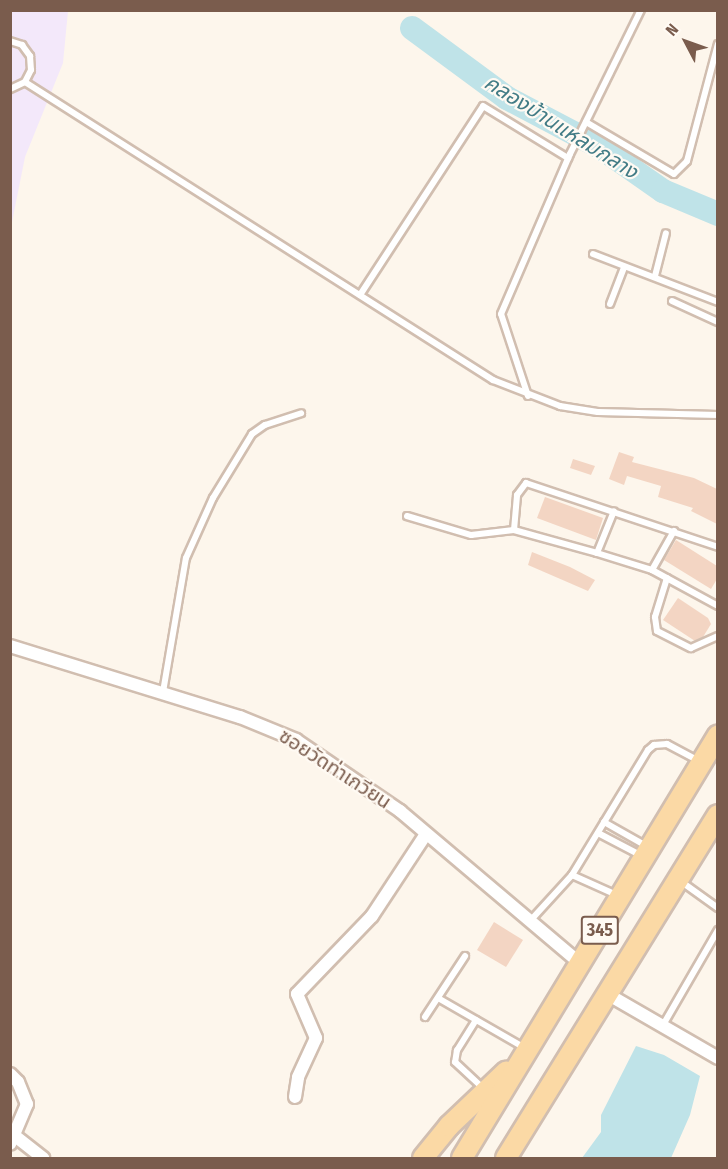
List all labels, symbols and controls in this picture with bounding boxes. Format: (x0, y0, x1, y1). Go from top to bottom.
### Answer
north arrow (656, 12, 716, 72)
text: N (662, 20, 682, 40)
water label: คลองบ้านแหลมกลาง (480, 70, 642, 184)
street label: ซอยวัดท่าเกวียน (274, 724, 396, 814)
road number: 345 (580, 915, 620, 945)

